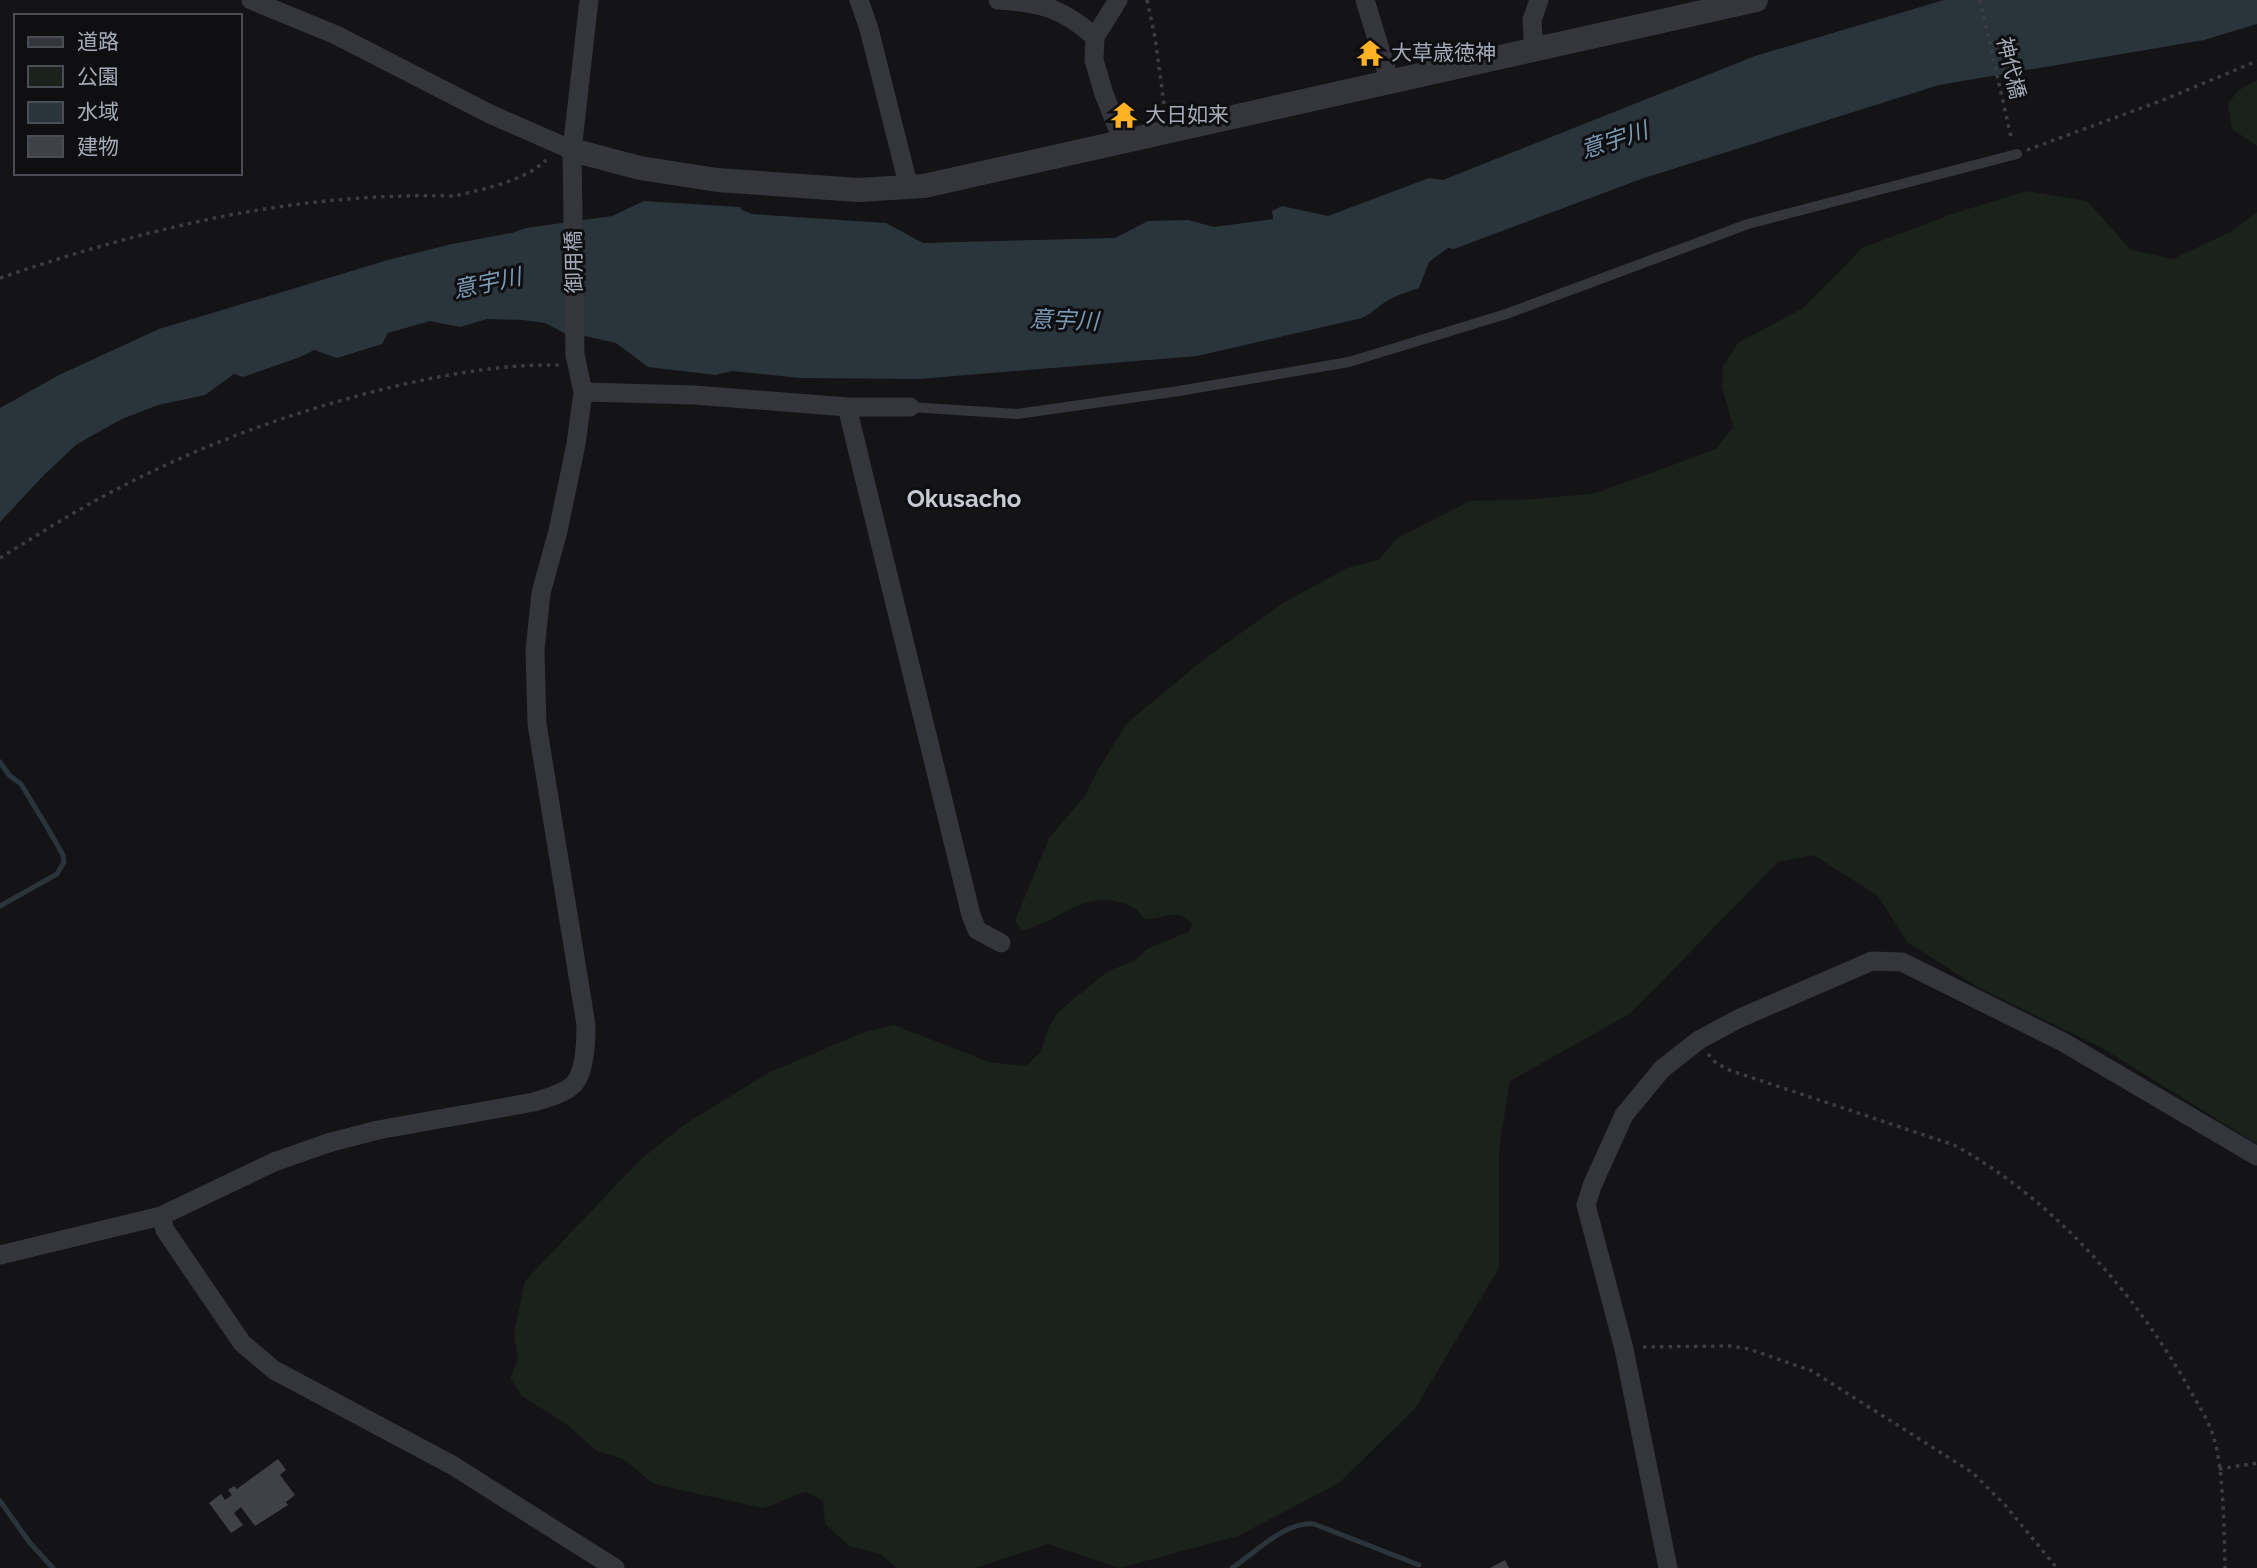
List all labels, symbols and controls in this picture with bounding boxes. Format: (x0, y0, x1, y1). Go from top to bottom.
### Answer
legend (14, 14, 242, 175)
text: 道路 (77, 29, 119, 54)
street label: 神代橋 (1992, 34, 2031, 101)
temple icon: 大草歳徳神 (1355, 38, 1385, 68)
place label: 大草歳徳神 (1391, 40, 1496, 65)
text: 公園 (77, 64, 119, 89)
text: 水域 (77, 99, 119, 124)
temple icon: 大日如来 (1109, 100, 1139, 130)
place label: 大日如来 (1145, 102, 1229, 127)
water label: 意宇川 (1577, 115, 1654, 163)
text: 建物 (77, 134, 119, 159)
street label: 御用橋 (560, 230, 587, 294)
water label: 意宇川 (450, 262, 526, 303)
water label: 意宇川 (1029, 305, 1102, 334)
district label: Okusacho (907, 484, 1021, 513)

